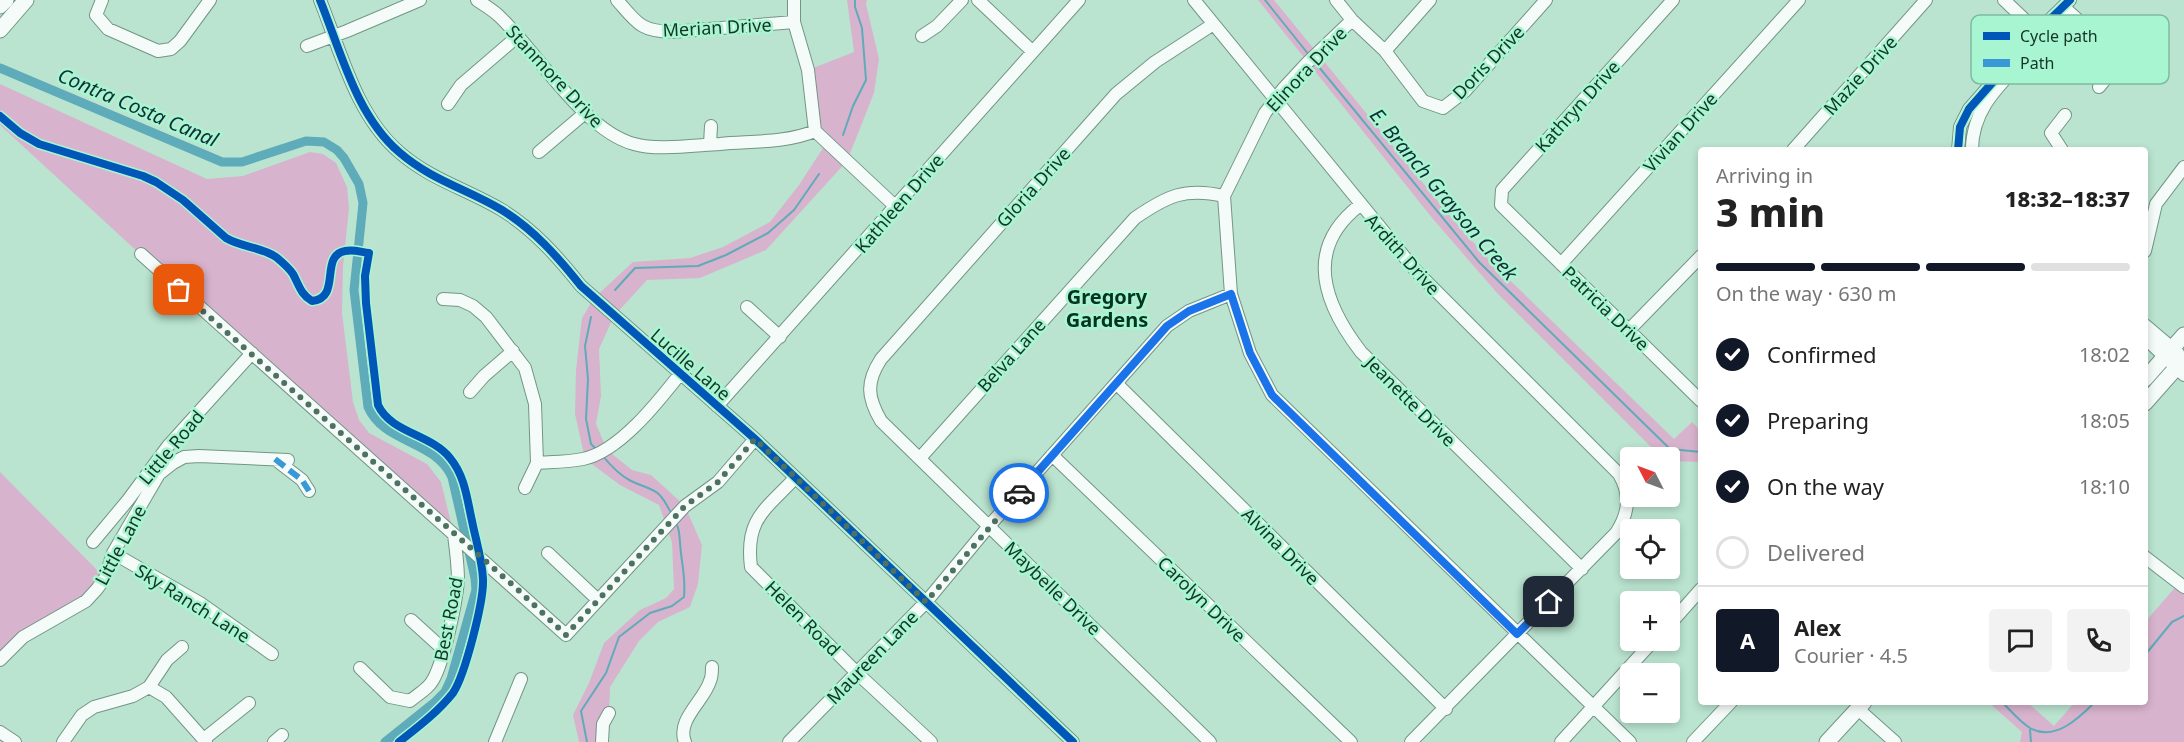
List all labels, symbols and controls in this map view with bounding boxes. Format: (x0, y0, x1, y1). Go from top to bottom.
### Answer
street label: Merian Drive (662, 12, 772, 42)
legend (1971, 15, 2169, 84)
street label: Stanmore Drive (501, 20, 609, 132)
street label: Doris Drive (1447, 20, 1529, 104)
street label: Elinora Drive (1261, 21, 1351, 117)
text: Cycle path (2020, 25, 2098, 47)
street label: Mazie Drive (1818, 30, 1902, 120)
text: Path (2020, 52, 2054, 74)
street label: Kathryn Drive (1529, 55, 1625, 157)
water label: Contra Costa Canal (54, 61, 223, 153)
street label: Vivian Drive (1638, 87, 1722, 177)
water label: E. Branch Grayson Creek (1364, 102, 1525, 286)
street label: Gloria Drive (991, 142, 1075, 232)
street label: Kathleen Drive (849, 148, 949, 258)
text: Arriving in (1716, 162, 1813, 189)
text: 18:32–18:37 (2005, 183, 2130, 213)
text: 3 min (1716, 185, 1825, 238)
street label: Ardith Drive (1360, 208, 1446, 300)
street label: Patricia Drive (1557, 260, 1655, 356)
pin (153, 264, 204, 315)
icon: bag (162, 273, 195, 306)
text: On the way · 630 m (1716, 280, 1896, 307)
district label: Gregory Gardens (1066, 283, 1148, 333)
street label: Belva Lane (972, 313, 1050, 397)
street label: Lucille Lane (646, 323, 736, 405)
icon: check (1716, 338, 1749, 371)
text: Confirmed (1767, 339, 1877, 369)
text: 18:02 (2079, 341, 2130, 368)
street label: Jeanette Drive (1359, 349, 1461, 451)
icon: check (1716, 404, 1749, 437)
street label: Little Road (133, 405, 209, 489)
text: Preparing (1767, 405, 1869, 435)
text: 18:05 (2079, 407, 2130, 434)
north arrow (1620, 447, 1680, 507)
map controls (1620, 447, 1680, 723)
courier (989, 463, 1049, 523)
icon: check (1716, 470, 1749, 503)
text: On the way (1767, 471, 1884, 501)
text: 18:10 (2079, 473, 2130, 500)
icon: car (1003, 477, 1036, 510)
street label: Little Lane (89, 501, 151, 589)
street label: Alvina Drive (1237, 502, 1325, 590)
button: locate (1620, 519, 1680, 579)
street label: Maybelle Drive (1000, 536, 1106, 640)
text: Delivered (1767, 537, 1865, 567)
street label: Carolyn Drive (1153, 551, 1251, 647)
street label: Sky Ranch Lane (131, 558, 255, 648)
street label: Best Road (428, 575, 468, 663)
street label: Helen Road (760, 575, 846, 661)
pin (1523, 576, 1574, 627)
icon: home (1532, 585, 1565, 618)
button: + (1620, 591, 1680, 651)
street label: Maureen Lane (821, 605, 923, 709)
button: chat (1989, 609, 2052, 672)
button: phone (2067, 609, 2130, 672)
text: Alex (1794, 612, 1841, 642)
text: A (1740, 625, 1755, 655)
text: Courier · 4.5 (1794, 642, 1908, 669)
button: − (1620, 663, 1680, 723)

